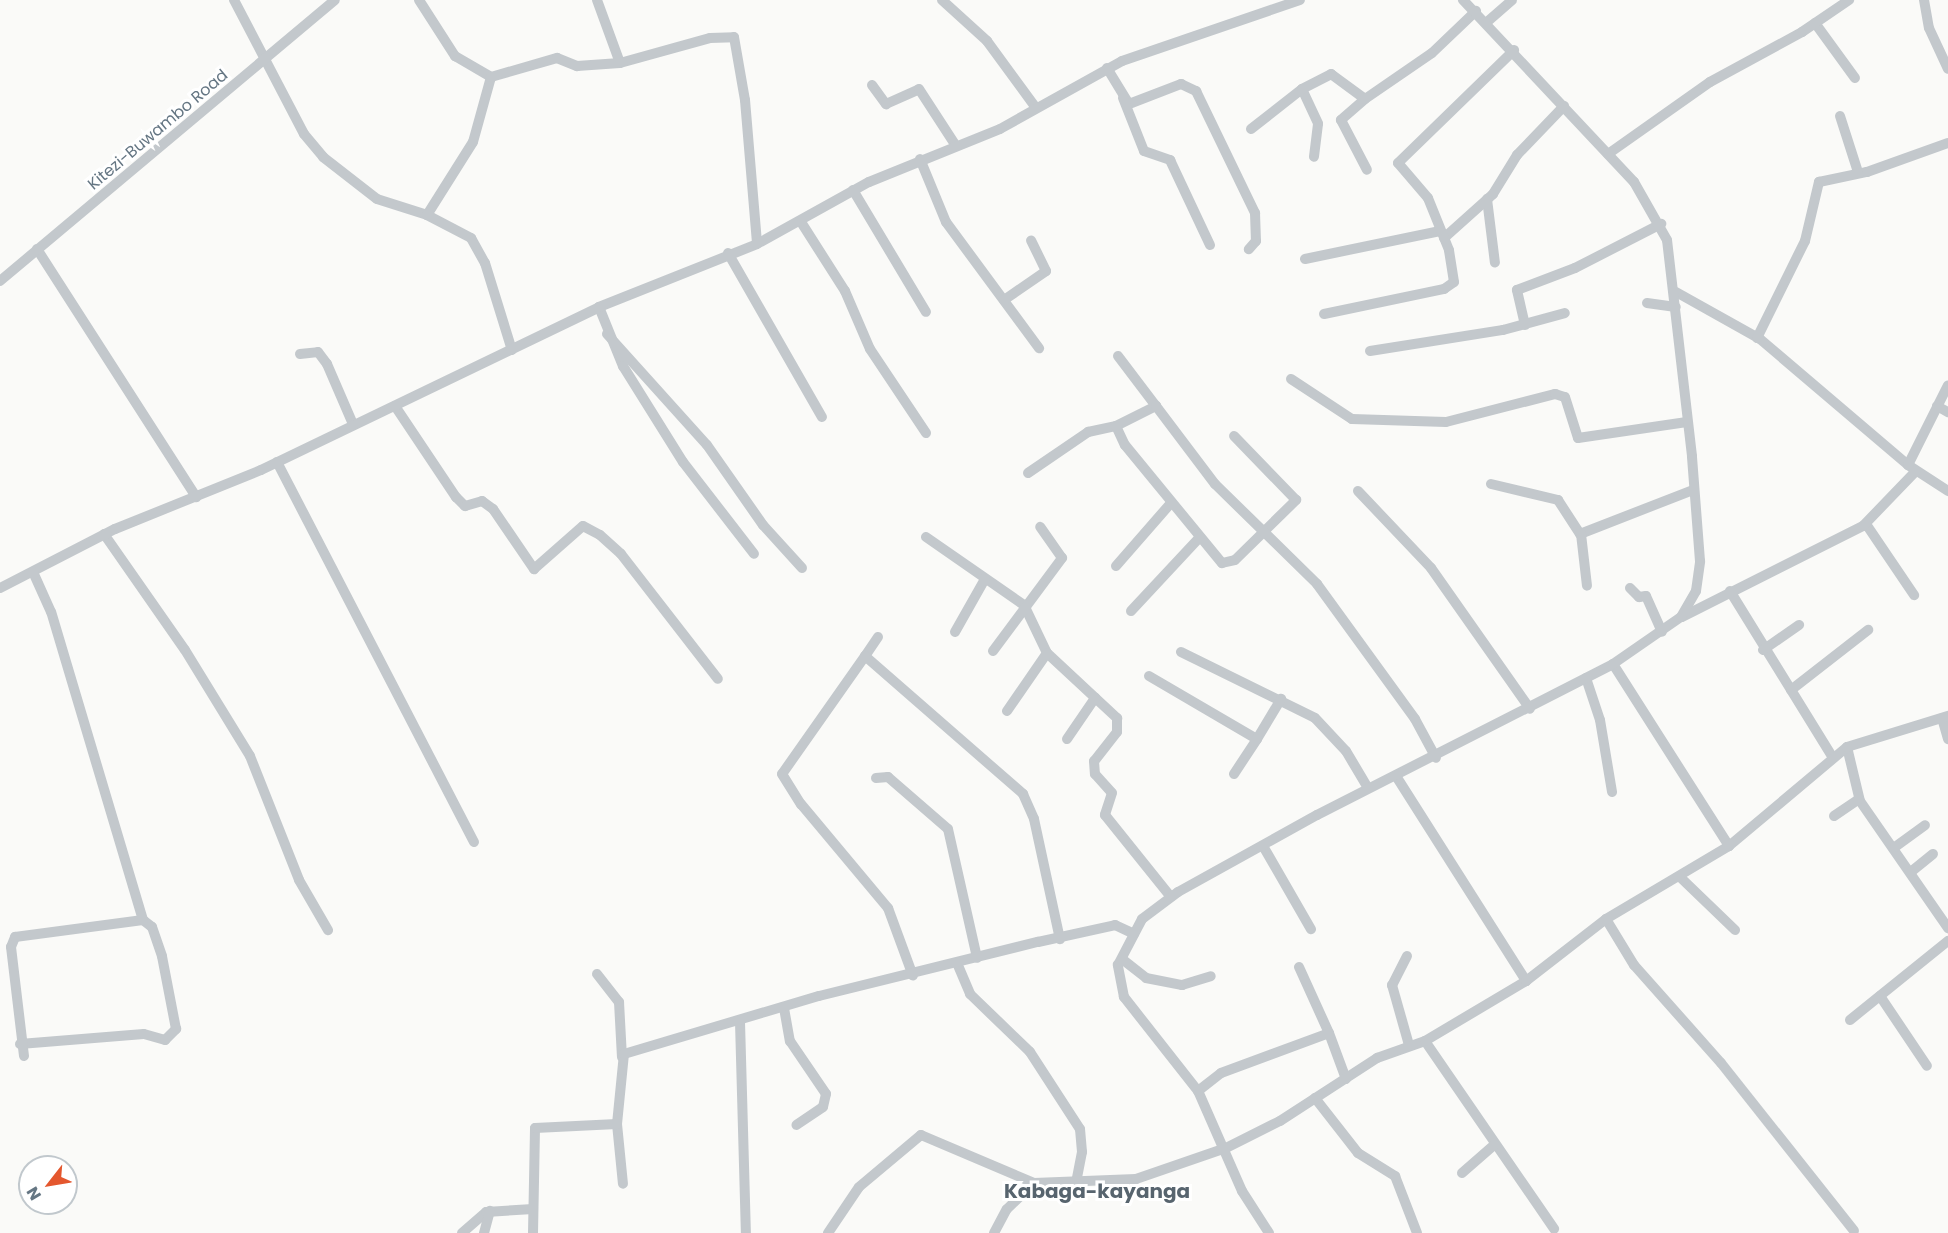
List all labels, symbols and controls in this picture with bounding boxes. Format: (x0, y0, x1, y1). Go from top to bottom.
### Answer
street label: Kitezi-Buwambo Road (84, 66, 232, 194)
north arrow (18, 1155, 78, 1215)
district label: Kabaga-kayanga (1004, 1179, 1190, 1203)
text: N (21, 1182, 47, 1205)

